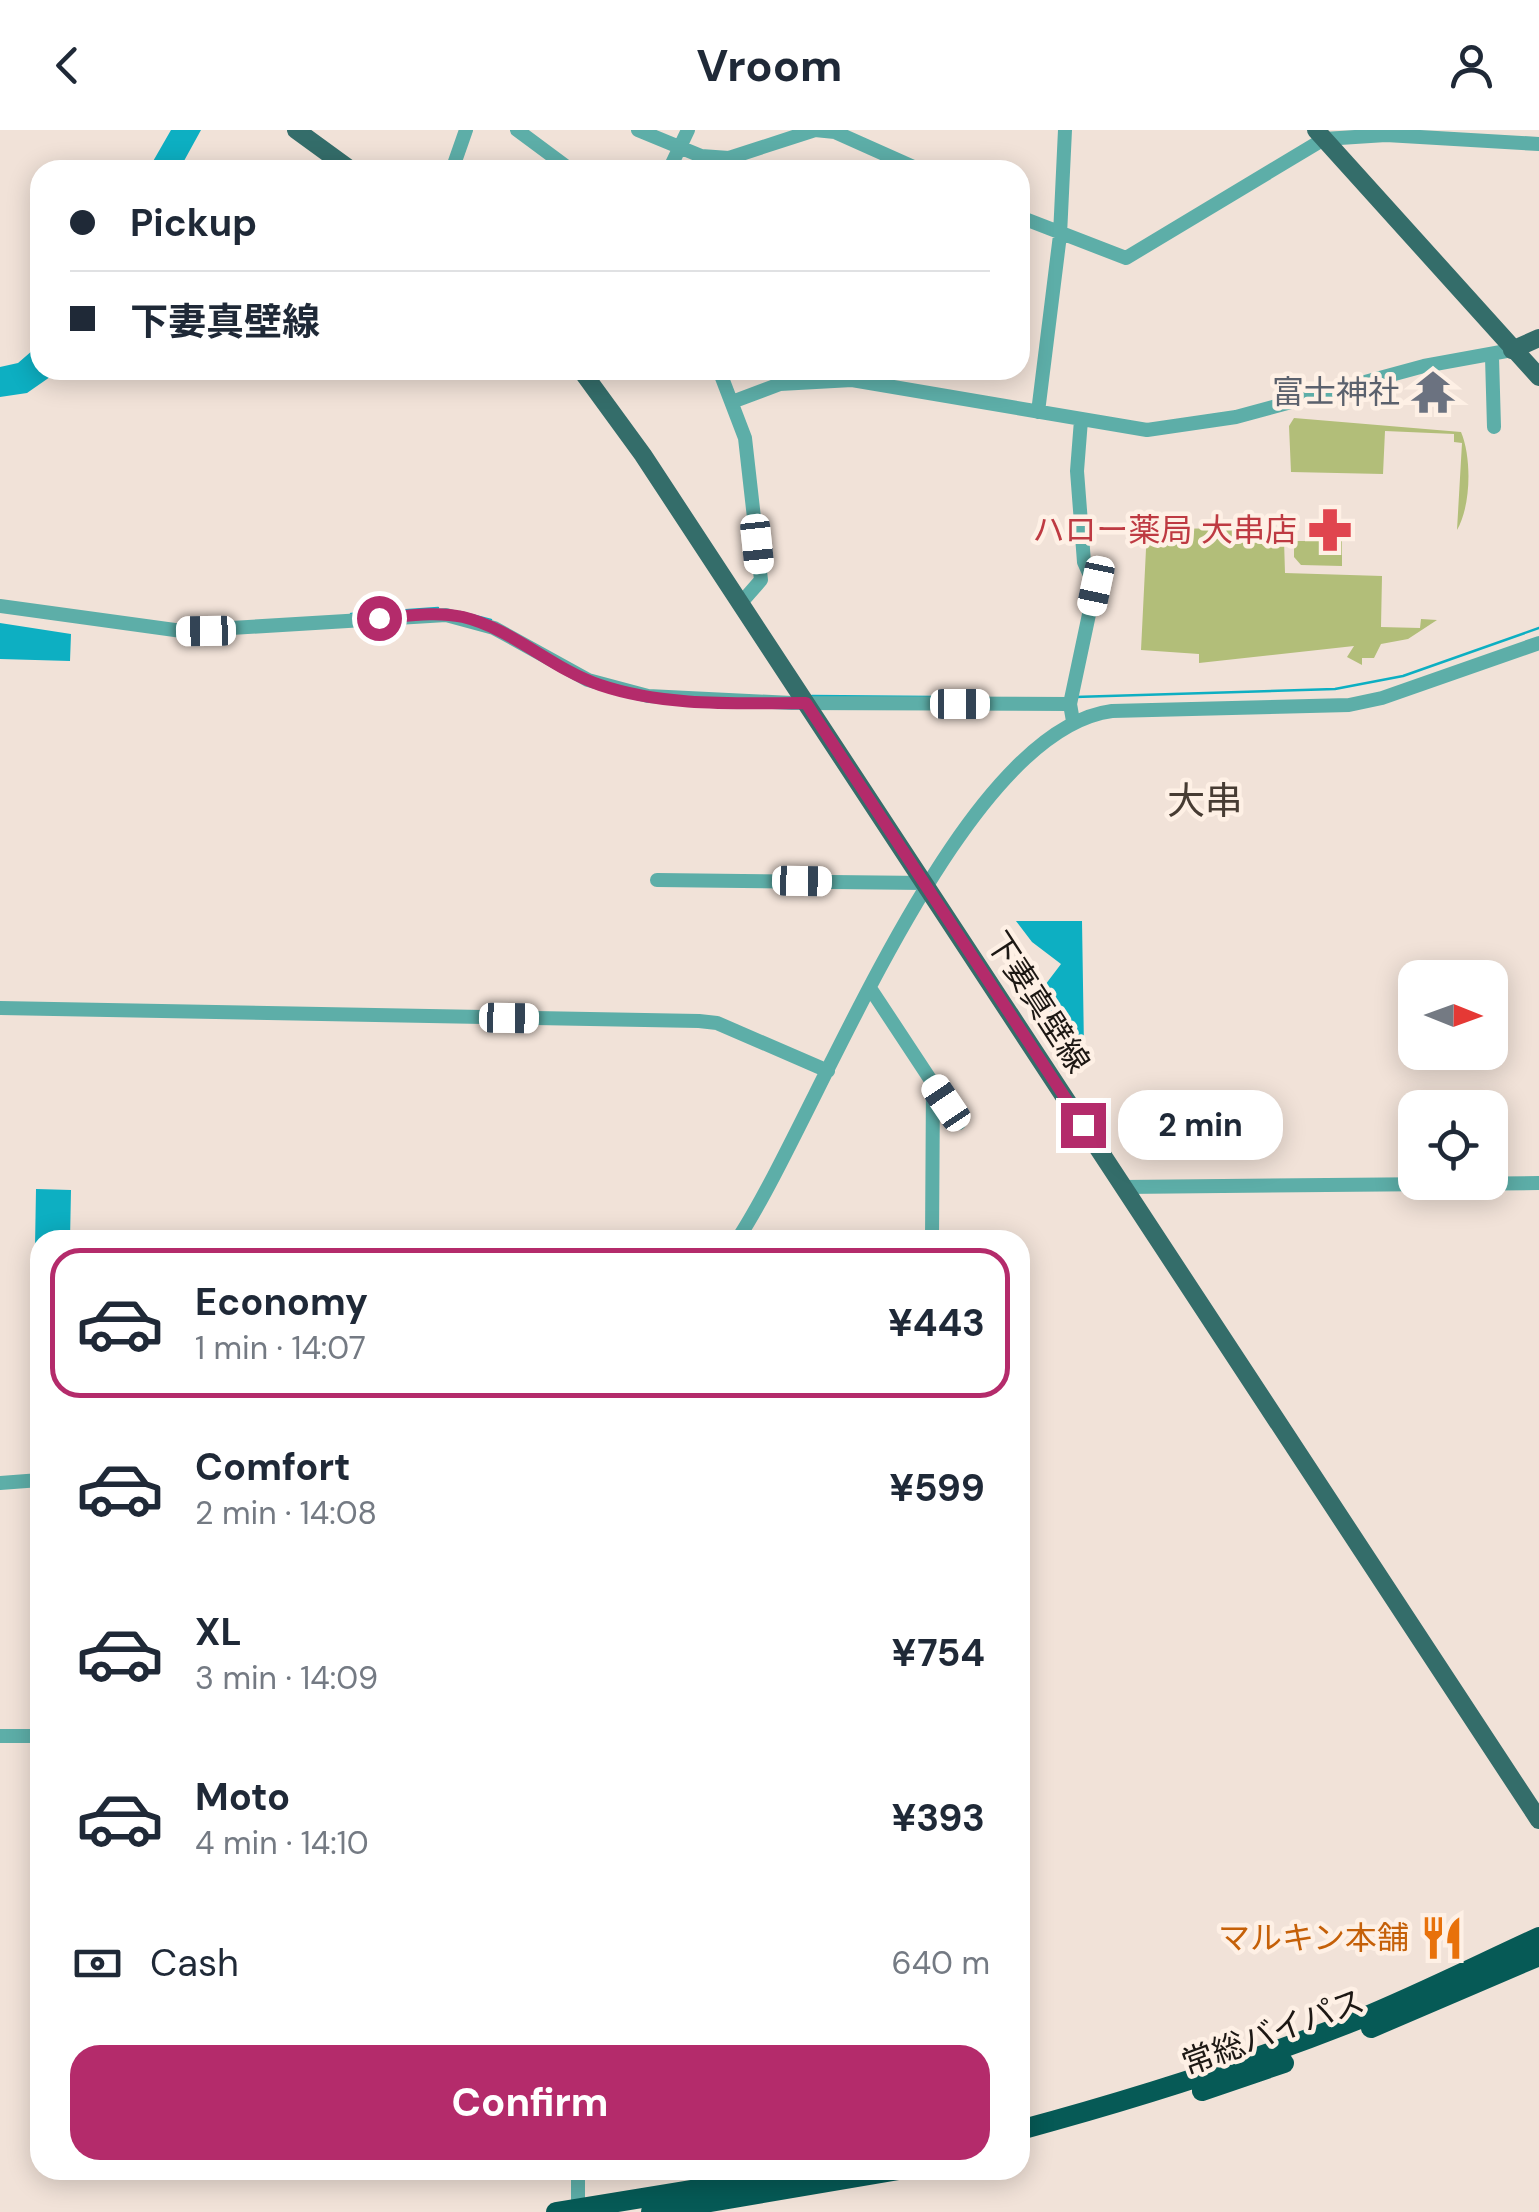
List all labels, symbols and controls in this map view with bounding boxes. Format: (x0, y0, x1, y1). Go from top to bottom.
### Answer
text: Vroom (697, 36, 842, 95)
icon: back (40, 38, 95, 93)
icon: person (1444, 38, 1499, 93)
text: Pickup (130, 198, 257, 248)
text: 下妻真壁線 (130, 297, 320, 347)
temple icon: 富士神社 (1409, 368, 1457, 416)
place label: 富士神社 (1272, 371, 1400, 413)
pharmacy icon: ハロー薬局 大串店 (1306, 506, 1354, 554)
place label: ハロー薬局 大串店 (1032, 509, 1297, 551)
car (739, 513, 775, 575)
car (1075, 554, 1117, 618)
route start (357, 596, 402, 641)
car (176, 615, 236, 647)
car (930, 689, 990, 719)
district label: 大串 (1167, 776, 1243, 826)
car (772, 865, 832, 897)
street label: 下妻真壁線 (977, 923, 1099, 1081)
north arrow (1398, 960, 1508, 1070)
map controls (1398, 960, 1508, 1200)
car (479, 1002, 539, 1034)
car (917, 1070, 975, 1136)
callout: 2 min (1118, 1090, 1283, 1160)
button: locate (1398, 1090, 1508, 1200)
route end (1061, 1103, 1106, 1148)
text: 2 min (1158, 1104, 1243, 1146)
text: Economy (195, 1277, 368, 1327)
icon: car (75, 1278, 165, 1368)
text: ¥443 (888, 1298, 985, 1348)
text: 1 min · 14:07 (195, 1327, 366, 1369)
text: Comfort (195, 1442, 351, 1492)
icon: car (75, 1443, 165, 1533)
text: ¥599 (889, 1463, 985, 1513)
text: 2 min · 14:08 (195, 1492, 377, 1534)
text: XL (195, 1607, 242, 1657)
icon: car (75, 1608, 165, 1698)
text: ¥754 (891, 1628, 985, 1678)
text: 3 min · 14:09 (195, 1657, 378, 1699)
text: Moto (195, 1772, 290, 1822)
icon: car (75, 1773, 165, 1863)
text: ¥393 (892, 1793, 985, 1843)
text: 4 min · 14:10 (195, 1822, 369, 1864)
restaurant icon: マルキン本舗 (1418, 1914, 1466, 1962)
place label: マルキン本舗 (1218, 1917, 1409, 1959)
icon: cash (70, 1936, 125, 1991)
text: Cash (150, 1938, 239, 1988)
text: 640 m (892, 1942, 990, 1984)
street label: 常総バイパス (1176, 1980, 1370, 2084)
button: Confirm (70, 2045, 990, 2160)

